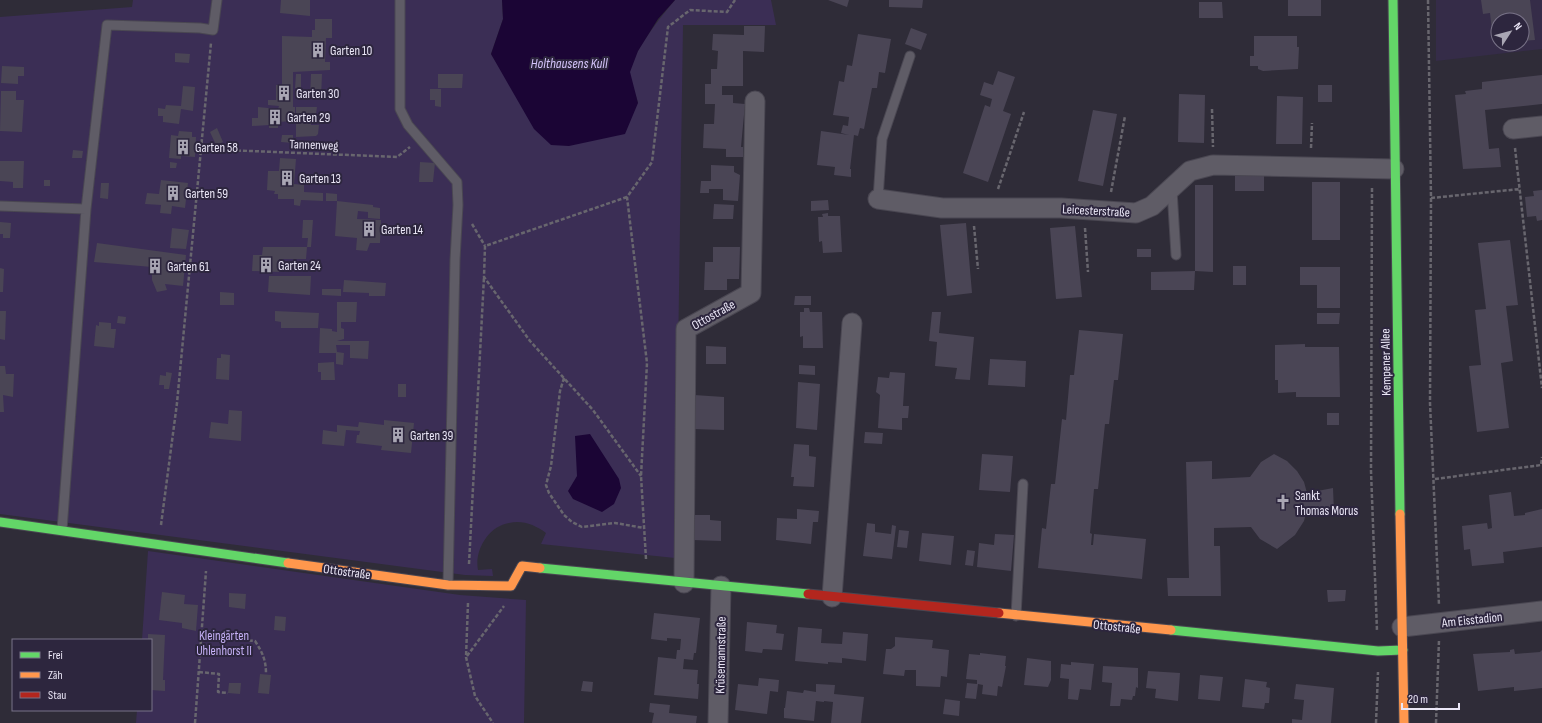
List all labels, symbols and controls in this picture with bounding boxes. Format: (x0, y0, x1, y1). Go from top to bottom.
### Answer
north arrow (1490, 12, 1530, 52)
text: N (1511, 20, 1525, 33)
building icon: Garten 10 (309, 41, 327, 59)
place label: Garten 10 (330, 43, 373, 59)
water label: Holthausens Kull (531, 55, 608, 72)
building icon: Garten 30 (275, 84, 293, 102)
place label: Garten 30 (296, 86, 339, 102)
building icon: Garten 29 (266, 108, 284, 126)
place label: Garten 29 (287, 110, 330, 126)
street label: Tannenweg (289, 136, 339, 154)
building icon: Garten 58 (174, 138, 192, 156)
place label: Garten 58 (195, 140, 238, 156)
building icon: Garten 13 (278, 169, 296, 187)
place label: Garten 13 (299, 171, 341, 187)
building icon: Garten 59 (164, 184, 182, 202)
place label: Garten 59 (185, 186, 228, 202)
street label: Leicesterstraße (1062, 201, 1130, 221)
building icon: Garten 14 (360, 220, 378, 238)
place label: Garten 14 (381, 222, 424, 238)
building icon: Garten 24 (257, 256, 275, 274)
building icon: Garten 61 (146, 257, 164, 275)
place label: Garten 24 (278, 258, 321, 274)
place label: Garten 61 (167, 259, 210, 275)
street label: Ottostraße (689, 296, 738, 333)
street label: Kempener Allee (1377, 328, 1395, 396)
building icon: Garten 39 (389, 426, 407, 444)
place label: Garten 39 (410, 428, 453, 444)
place label: Sankt Thomas Morus (1295, 488, 1358, 519)
church icon: Sankt Thomas Morus (1274, 493, 1292, 511)
street label: Ottostraße (322, 561, 371, 583)
street label: Am Eisstadion (1440, 609, 1503, 631)
street label: Krüsemannstraße (712, 616, 730, 694)
street label: Ottostraße (1092, 617, 1141, 637)
park label: Kleingärten Uhlenhorst II (196, 628, 252, 659)
legend (12, 639, 152, 711)
text: Frei (48, 648, 63, 663)
text: Zäh (48, 668, 63, 683)
scale bar (1402, 685, 1459, 711)
text: Stau (48, 688, 66, 703)
text: 20 m (1408, 692, 1428, 707)

